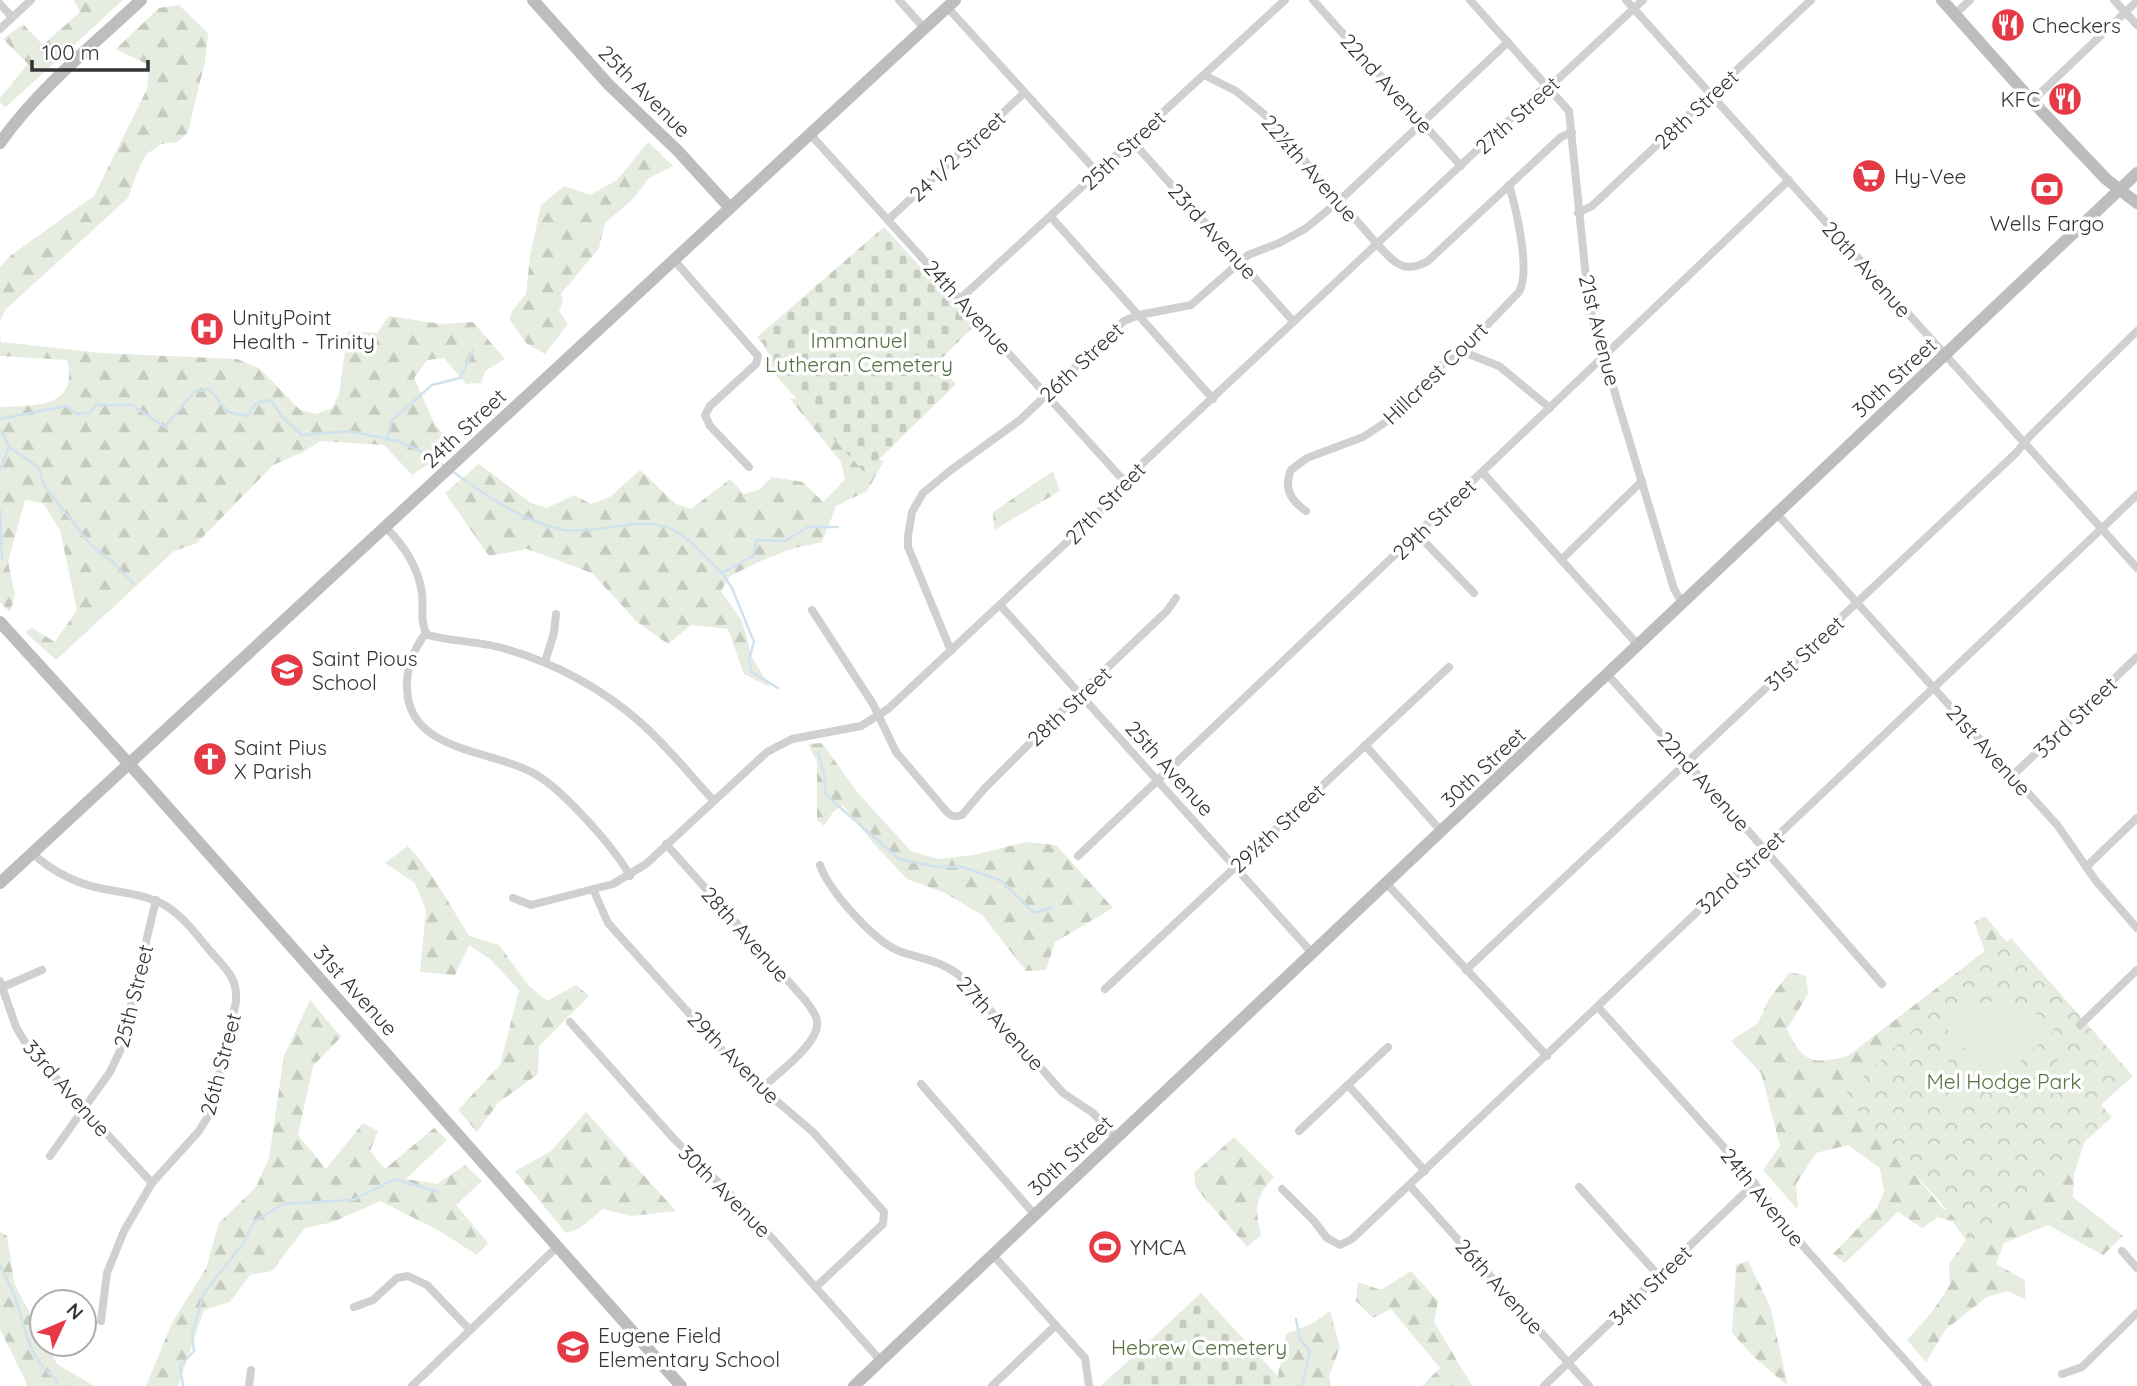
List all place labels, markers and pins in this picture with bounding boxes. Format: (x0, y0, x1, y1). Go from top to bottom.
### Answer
restaurant icon: Checkers (1989, 6, 2027, 44)
place label: Checkers (2032, 12, 2121, 38)
restaurant icon: KFC (2046, 80, 2084, 118)
place label: KFC (2000, 86, 2040, 112)
supermarket icon: Hy-Vee (1850, 157, 1888, 195)
place label: Hy-Vee (1894, 163, 1966, 189)
bank icon: Wells Fargo (2028, 170, 2066, 208)
place label: Wells Fargo (1990, 210, 2104, 236)
place label: UnityPoint Health - Trinity (232, 304, 375, 354)
hospital icon: UnityPoint Health - Trinity (188, 310, 226, 348)
place label: Saint Pious School (312, 645, 418, 695)
school or university icon: Saint Pious School (268, 651, 306, 689)
place label: Saint Pius X Parish (234, 734, 327, 784)
church icon: Saint Pius X Parish (191, 740, 229, 778)
sports icon: YMCA (1086, 1228, 1124, 1266)
place label: YMCA (1130, 1234, 1186, 1260)
place label: Eugene Field Elementary School (598, 1322, 780, 1372)
school or university icon: Eugene Field Elementary School (554, 1328, 592, 1366)

